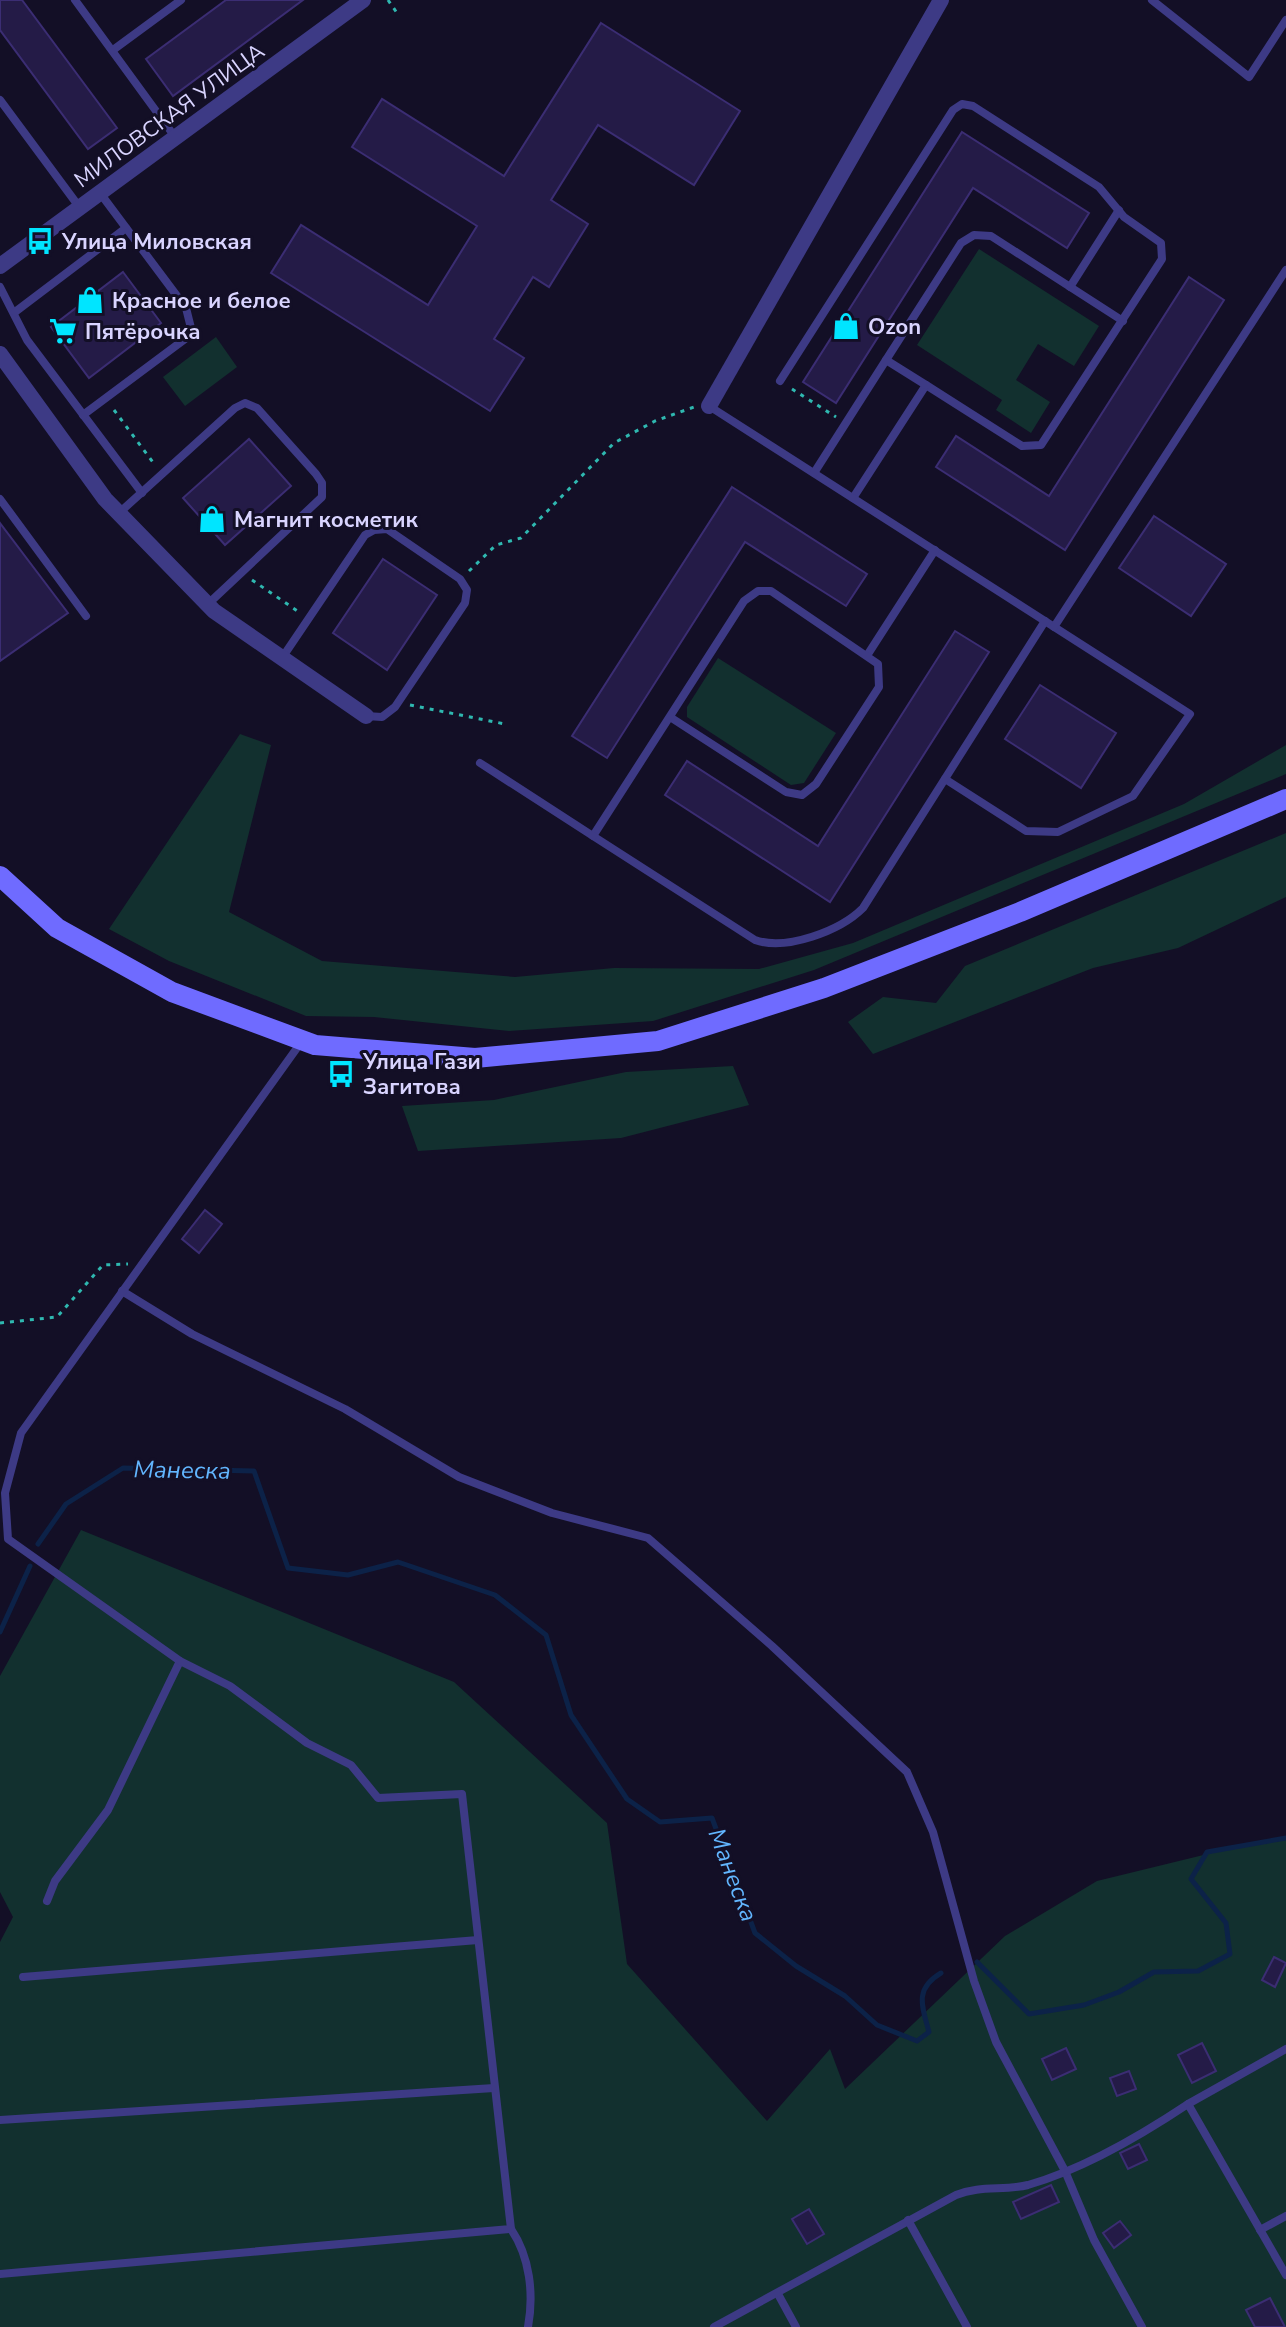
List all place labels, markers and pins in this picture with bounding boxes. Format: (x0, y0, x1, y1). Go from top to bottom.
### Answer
bus stop icon: Улица Миловская (25, 226, 55, 256)
place label: Улица Миловская (61, 227, 252, 257)
shop icon: Красное и белое (75, 285, 105, 315)
place label: Красное и белое (112, 286, 291, 316)
shop icon: Ozon (831, 311, 861, 341)
place label: Ozon (868, 312, 921, 342)
supermarket icon: Пятёрочка (48, 316, 78, 346)
place label: Пятёрочка (85, 317, 201, 347)
shop icon: Магнит косметик (197, 504, 227, 534)
place label: Магнит косметик (234, 505, 418, 535)
place label: Улица Гази Загитова (362, 1047, 481, 1102)
bus stop icon: Улица Гази Загитова (326, 1059, 356, 1089)

